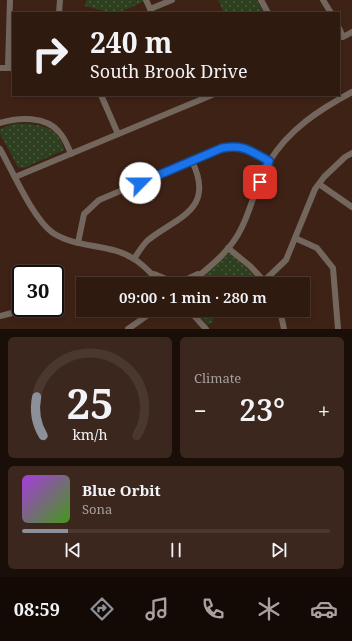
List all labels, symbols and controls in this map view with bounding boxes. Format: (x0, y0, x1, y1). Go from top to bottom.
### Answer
text: 240 m (90, 23, 172, 61)
icon: right (24, 28, 76, 80)
text: South Brook Drive (90, 59, 248, 83)
position arrow (119, 162, 161, 204)
pin (243, 165, 277, 199)
icon: arrive (249, 171, 271, 193)
speed limit sign: 30 (12, 265, 64, 317)
text: 09:00 · 1 min · 280 m (119, 287, 267, 307)
text: Climate (194, 369, 241, 387)
text: 25 (66, 374, 114, 430)
text: 23° (239, 389, 285, 430)
text: − (194, 395, 207, 425)
text: + (318, 395, 330, 425)
text: km/h (72, 424, 108, 443)
text: Blue Orbit (82, 480, 161, 500)
text: Sona (82, 500, 112, 518)
icon: previous (62, 539, 84, 561)
icon: pause (165, 539, 187, 561)
icon: next (268, 539, 290, 561)
icon: directions (88, 595, 116, 623)
icon: music (143, 595, 171, 623)
icon: phone (199, 595, 227, 623)
icon: climate (255, 595, 283, 623)
icon: car (310, 595, 338, 623)
text: 08:59 (14, 597, 60, 621)

